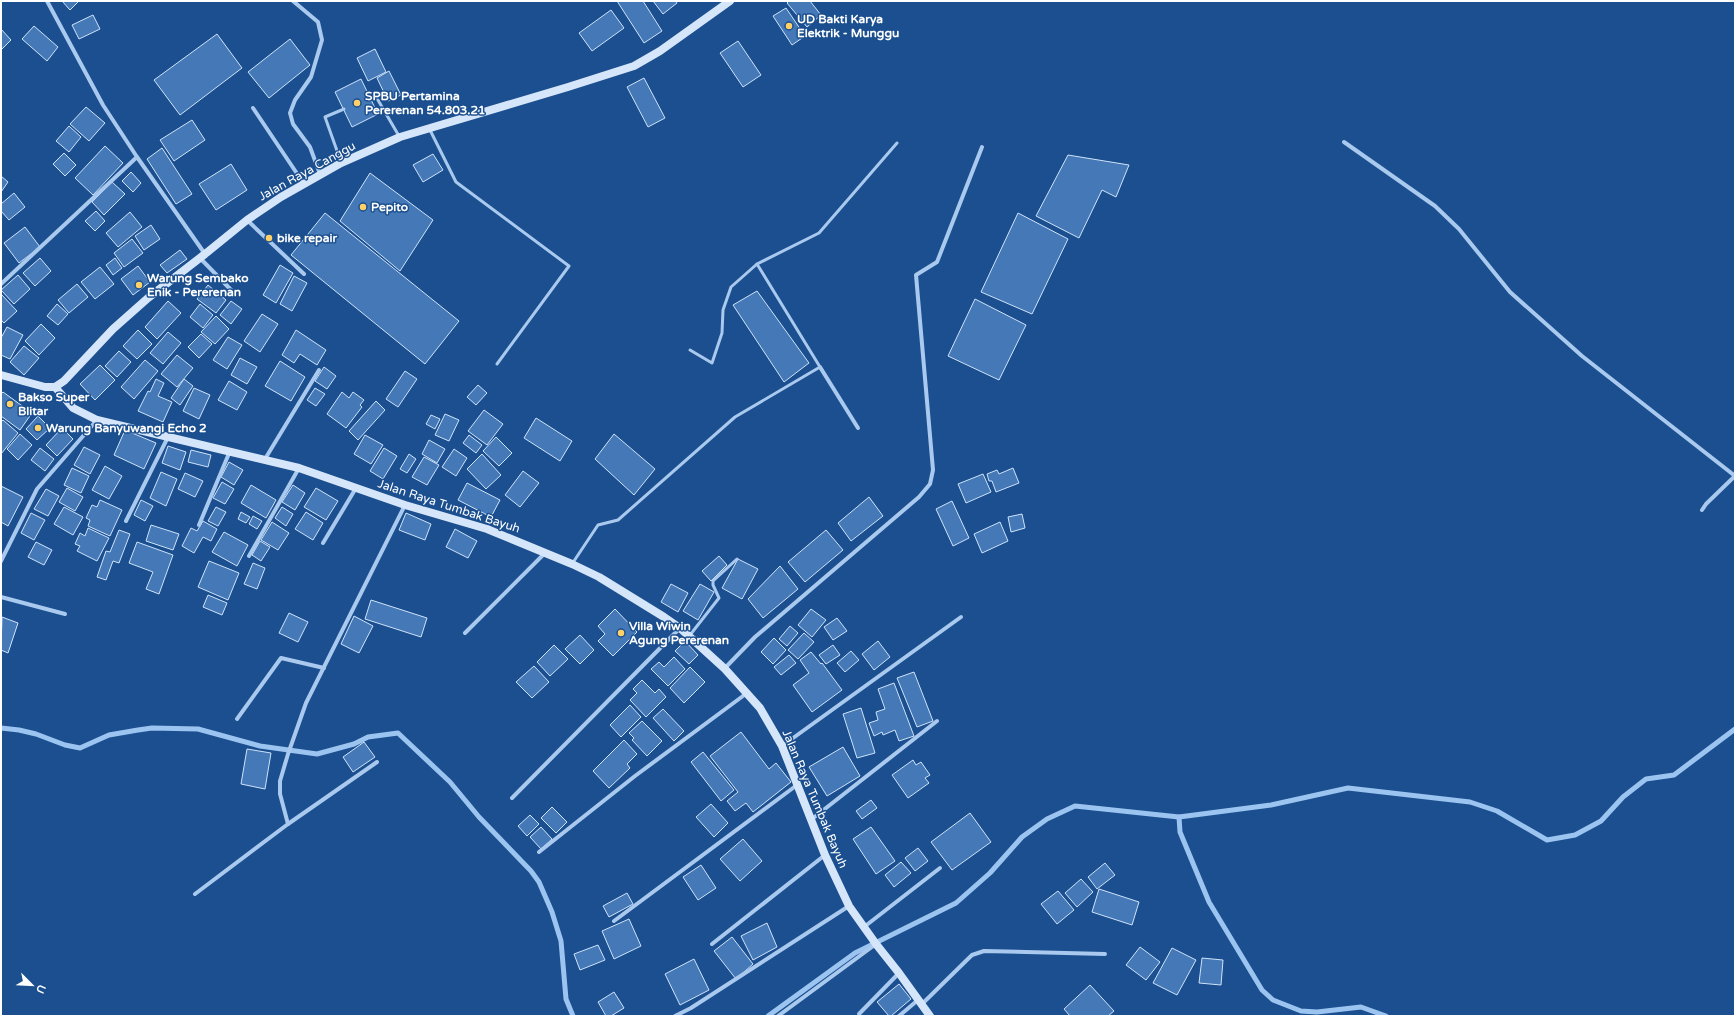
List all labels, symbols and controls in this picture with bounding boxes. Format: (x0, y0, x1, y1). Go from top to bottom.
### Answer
place label: UD Bakti Karya Elektrik - Munggu (797, 12, 899, 41)
marker: UD Bakti Karya Elektrik - Munggu (784, 21, 794, 31)
place label: SPBU Pertamina Pererenan 54.803.21 (365, 89, 486, 117)
marker: SPBU Pertamina Pererenan 54.803.21 (352, 98, 362, 108)
street label: Jalan Raya Canggu (256, 139, 358, 203)
place label: Pepito (371, 200, 408, 215)
marker: Pepito (358, 202, 368, 212)
place label: bike repair (277, 231, 337, 246)
marker: bike repair (264, 233, 274, 243)
place label: Warung Sembako Enik - Pererenan (147, 271, 249, 299)
marker: Warung Sembako Enik - Pererenan (134, 280, 144, 290)
place label: Bakso Super Blitar (18, 390, 90, 418)
marker: Bakso Super Blitar (5, 399, 15, 409)
place label: Warung Banyuwangi Echo 2 (46, 421, 207, 436)
marker: Warung Banyuwangi Echo 2 (33, 423, 43, 433)
street label: Jalan Raya Tumbak Bayuh (376, 476, 522, 536)
place label: Villa Wiwin Agung Pererenan (629, 619, 729, 648)
marker: Villa Wiwin Agung Pererenan (616, 628, 626, 638)
street label: Jalan Raya Tumbak Bayuh (779, 728, 851, 870)
north arrow (12, 965, 52, 1005)
text: U (33, 982, 48, 995)

